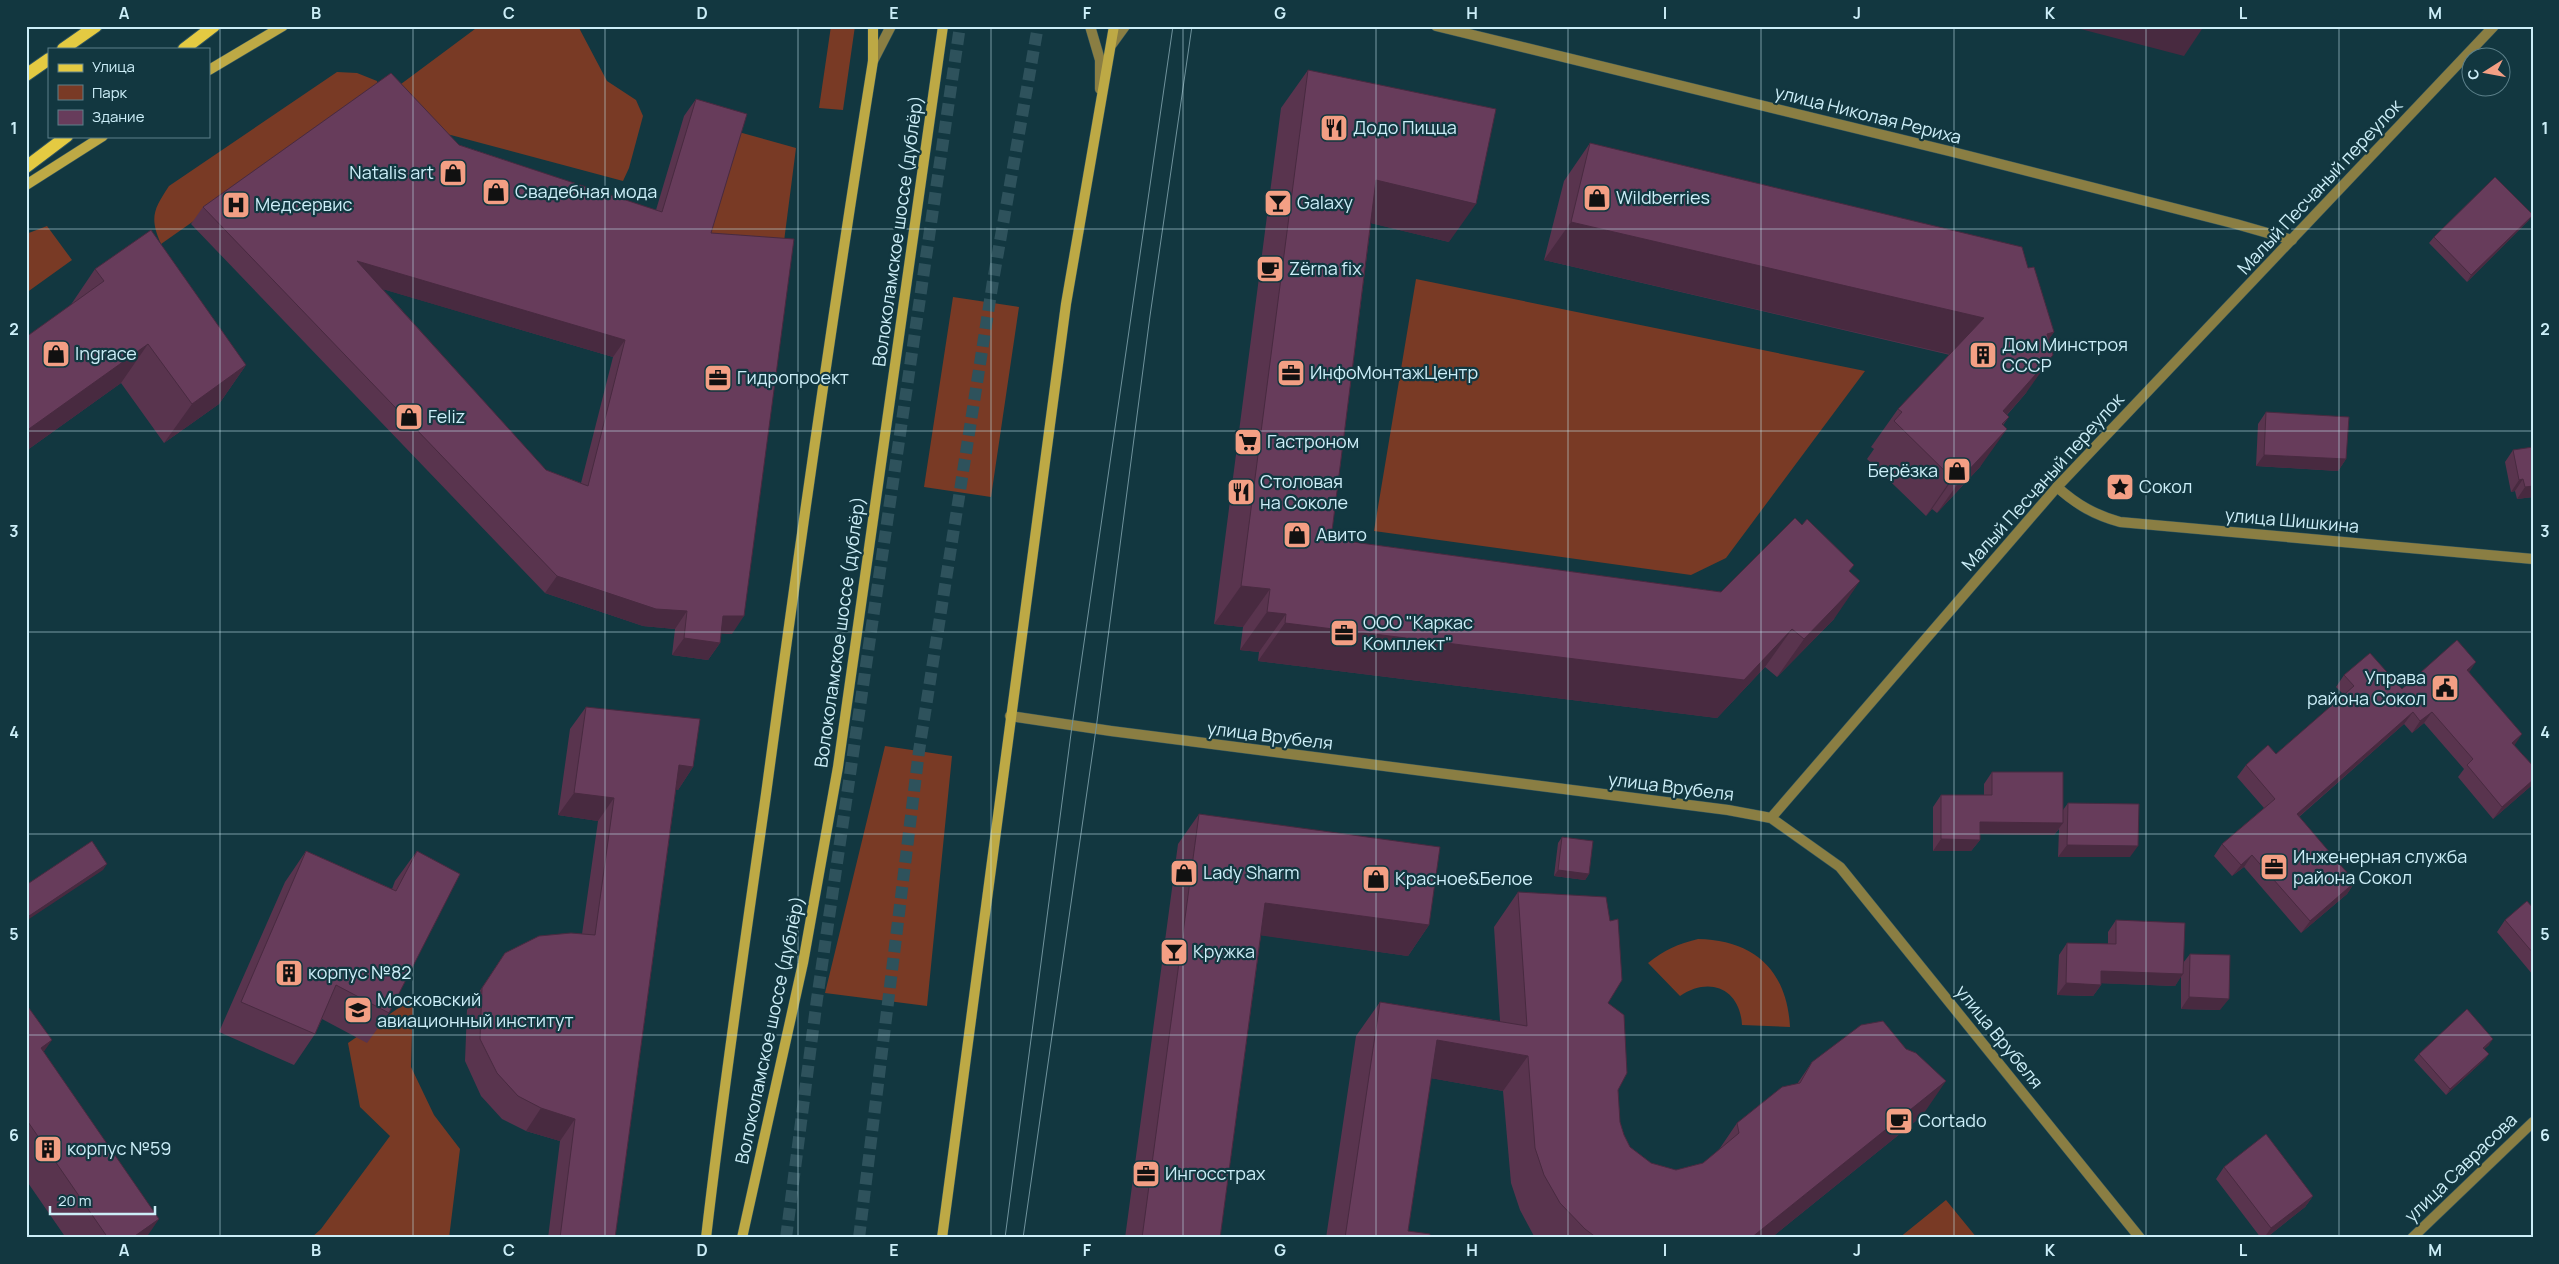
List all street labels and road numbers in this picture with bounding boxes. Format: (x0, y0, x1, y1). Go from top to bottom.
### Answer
street label: улица Николая Рериха (1772, 79, 1964, 149)
street label: Малый Песчаный переулок (2232, 93, 2408, 279)
street label: Волоколамское шоссе (дублёр) (866, 94, 928, 368)
street label: Малый Песчаный переулок (1956, 386, 2129, 575)
street label: Волоколамское шоссе (дублёр) (808, 495, 870, 769)
street label: улица Шишкина (2224, 502, 2360, 538)
street label: улица Врубеля (1206, 715, 1334, 755)
street label: улица Врубеля (1607, 766, 1735, 806)
street label: Волоколамское шоссе (дублёр) (729, 894, 809, 1166)
street label: улица Врубеля (1951, 980, 2049, 1093)
street label: улица Саврасова (2399, 1107, 2522, 1227)

